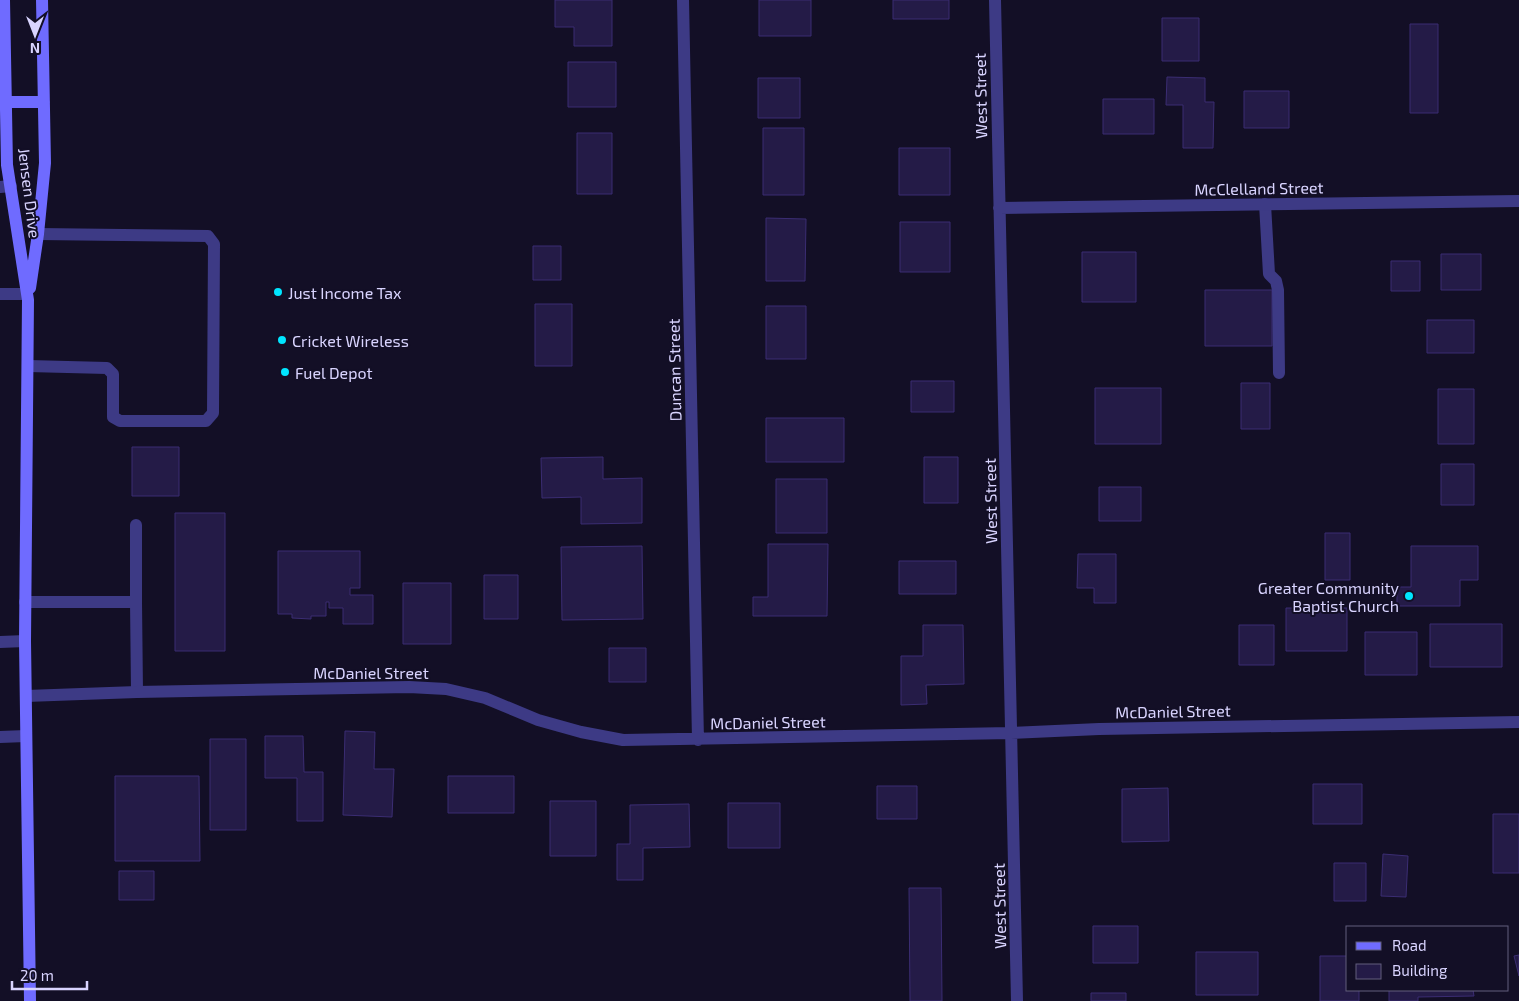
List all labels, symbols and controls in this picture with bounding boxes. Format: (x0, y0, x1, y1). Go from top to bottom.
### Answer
north arrow (10, 10, 60, 60)
text: N (30, 40, 40, 57)
street label: West Street (970, 53, 990, 139)
street label: Jensen Drive (15, 147, 45, 239)
street label: McClelland Street (1194, 177, 1324, 199)
place label: Just Income Tax (288, 283, 402, 302)
marker: Just Income Tax (272, 286, 284, 298)
street label: Duncan Street (664, 318, 684, 422)
place label: Cricket Wireless (292, 331, 409, 350)
marker: Cricket Wireless (276, 334, 288, 346)
place label: Fuel Depot (295, 363, 373, 382)
marker: Fuel Depot (279, 366, 291, 378)
street label: West Street (980, 458, 1000, 544)
place label: Greater Community Baptist Church (1258, 578, 1400, 615)
marker: Greater Community Baptist Church (1403, 590, 1415, 602)
street label: McDaniel Street (313, 663, 429, 682)
street label: McDaniel Street (1115, 700, 1231, 722)
street label: McDaniel Street (710, 711, 826, 733)
street label: West Street (989, 863, 1009, 949)
legend (1346, 926, 1509, 991)
text: Road (1392, 936, 1427, 954)
scale bar (12, 958, 88, 990)
text: Building (1392, 961, 1448, 979)
text: 20 m (20, 966, 54, 984)

